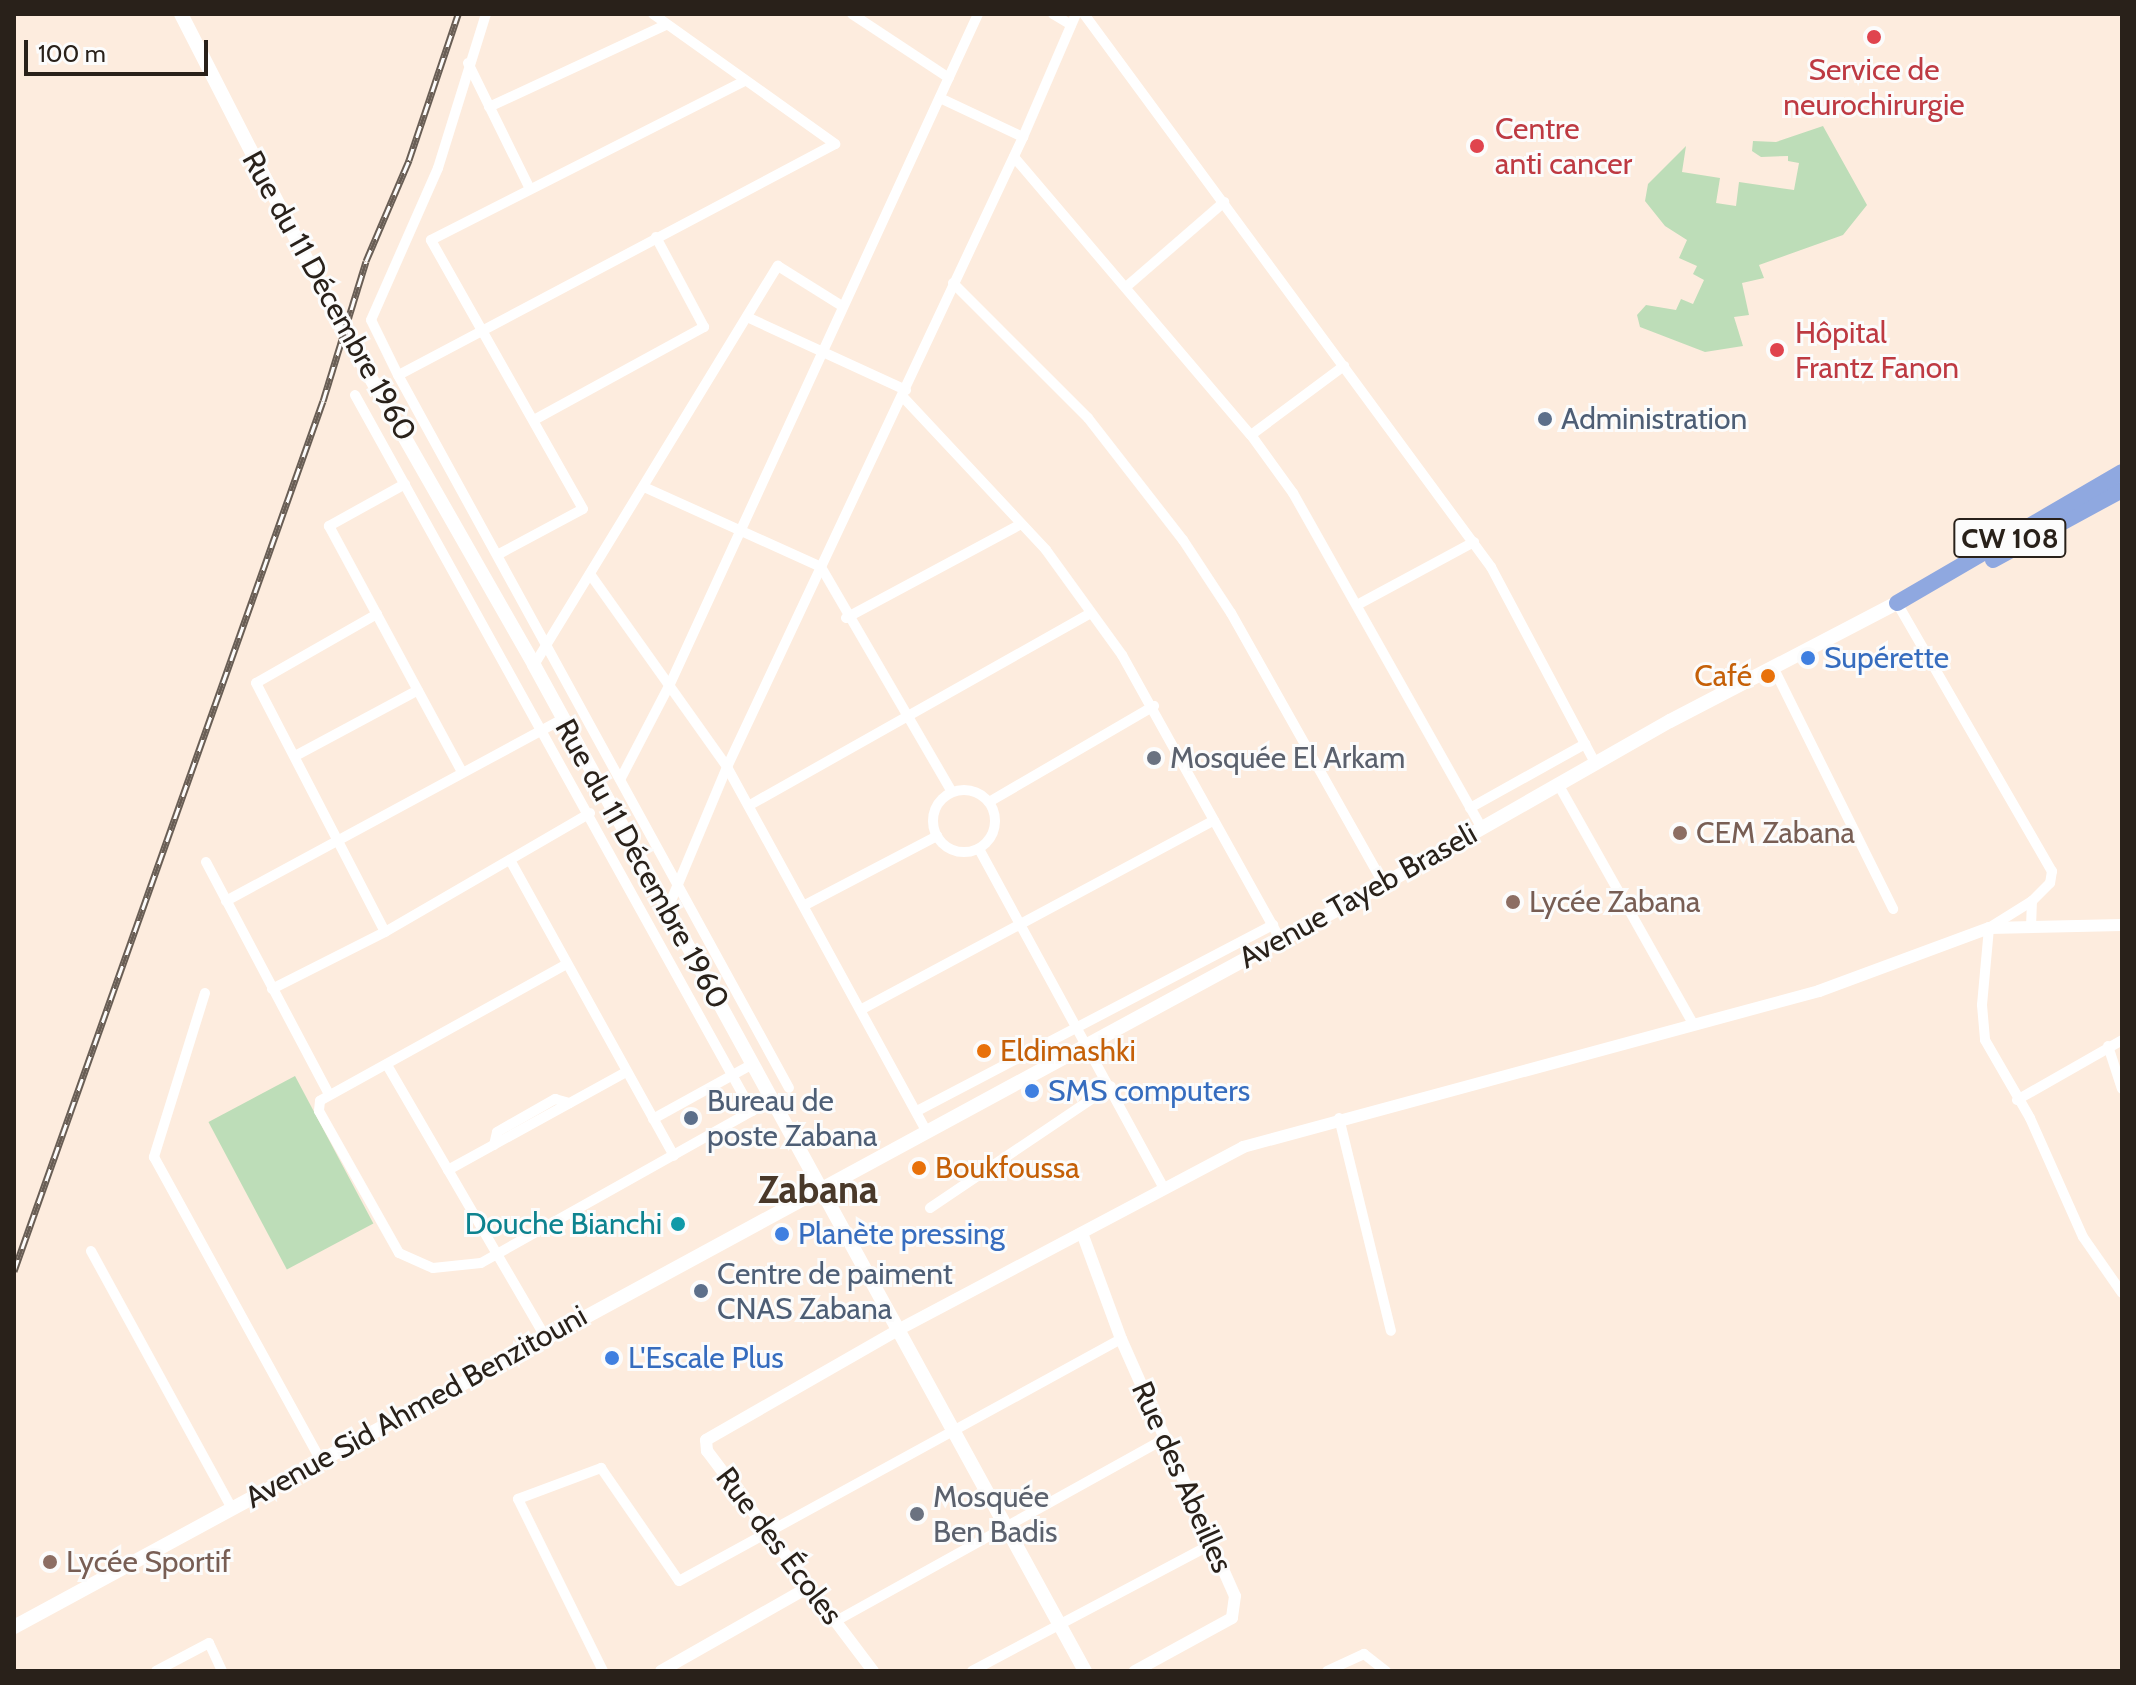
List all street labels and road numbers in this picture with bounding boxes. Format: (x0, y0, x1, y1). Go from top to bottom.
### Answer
street label: Rue du 11 Décembre 1960 (234, 145, 424, 447)
road number: CW 108 (1952, 514, 2068, 562)
street label: Rue du 11 Décembre 1960 (547, 713, 737, 1015)
street label: Avenue Tayeb Braseli (1233, 816, 1483, 976)
street label: Avenue Sid Ahmed Benzitouni (239, 1298, 593, 1516)
street label: Rue des Abeilles (1124, 1376, 1240, 1578)
street label: Rue des Écoles (708, 1460, 850, 1632)

